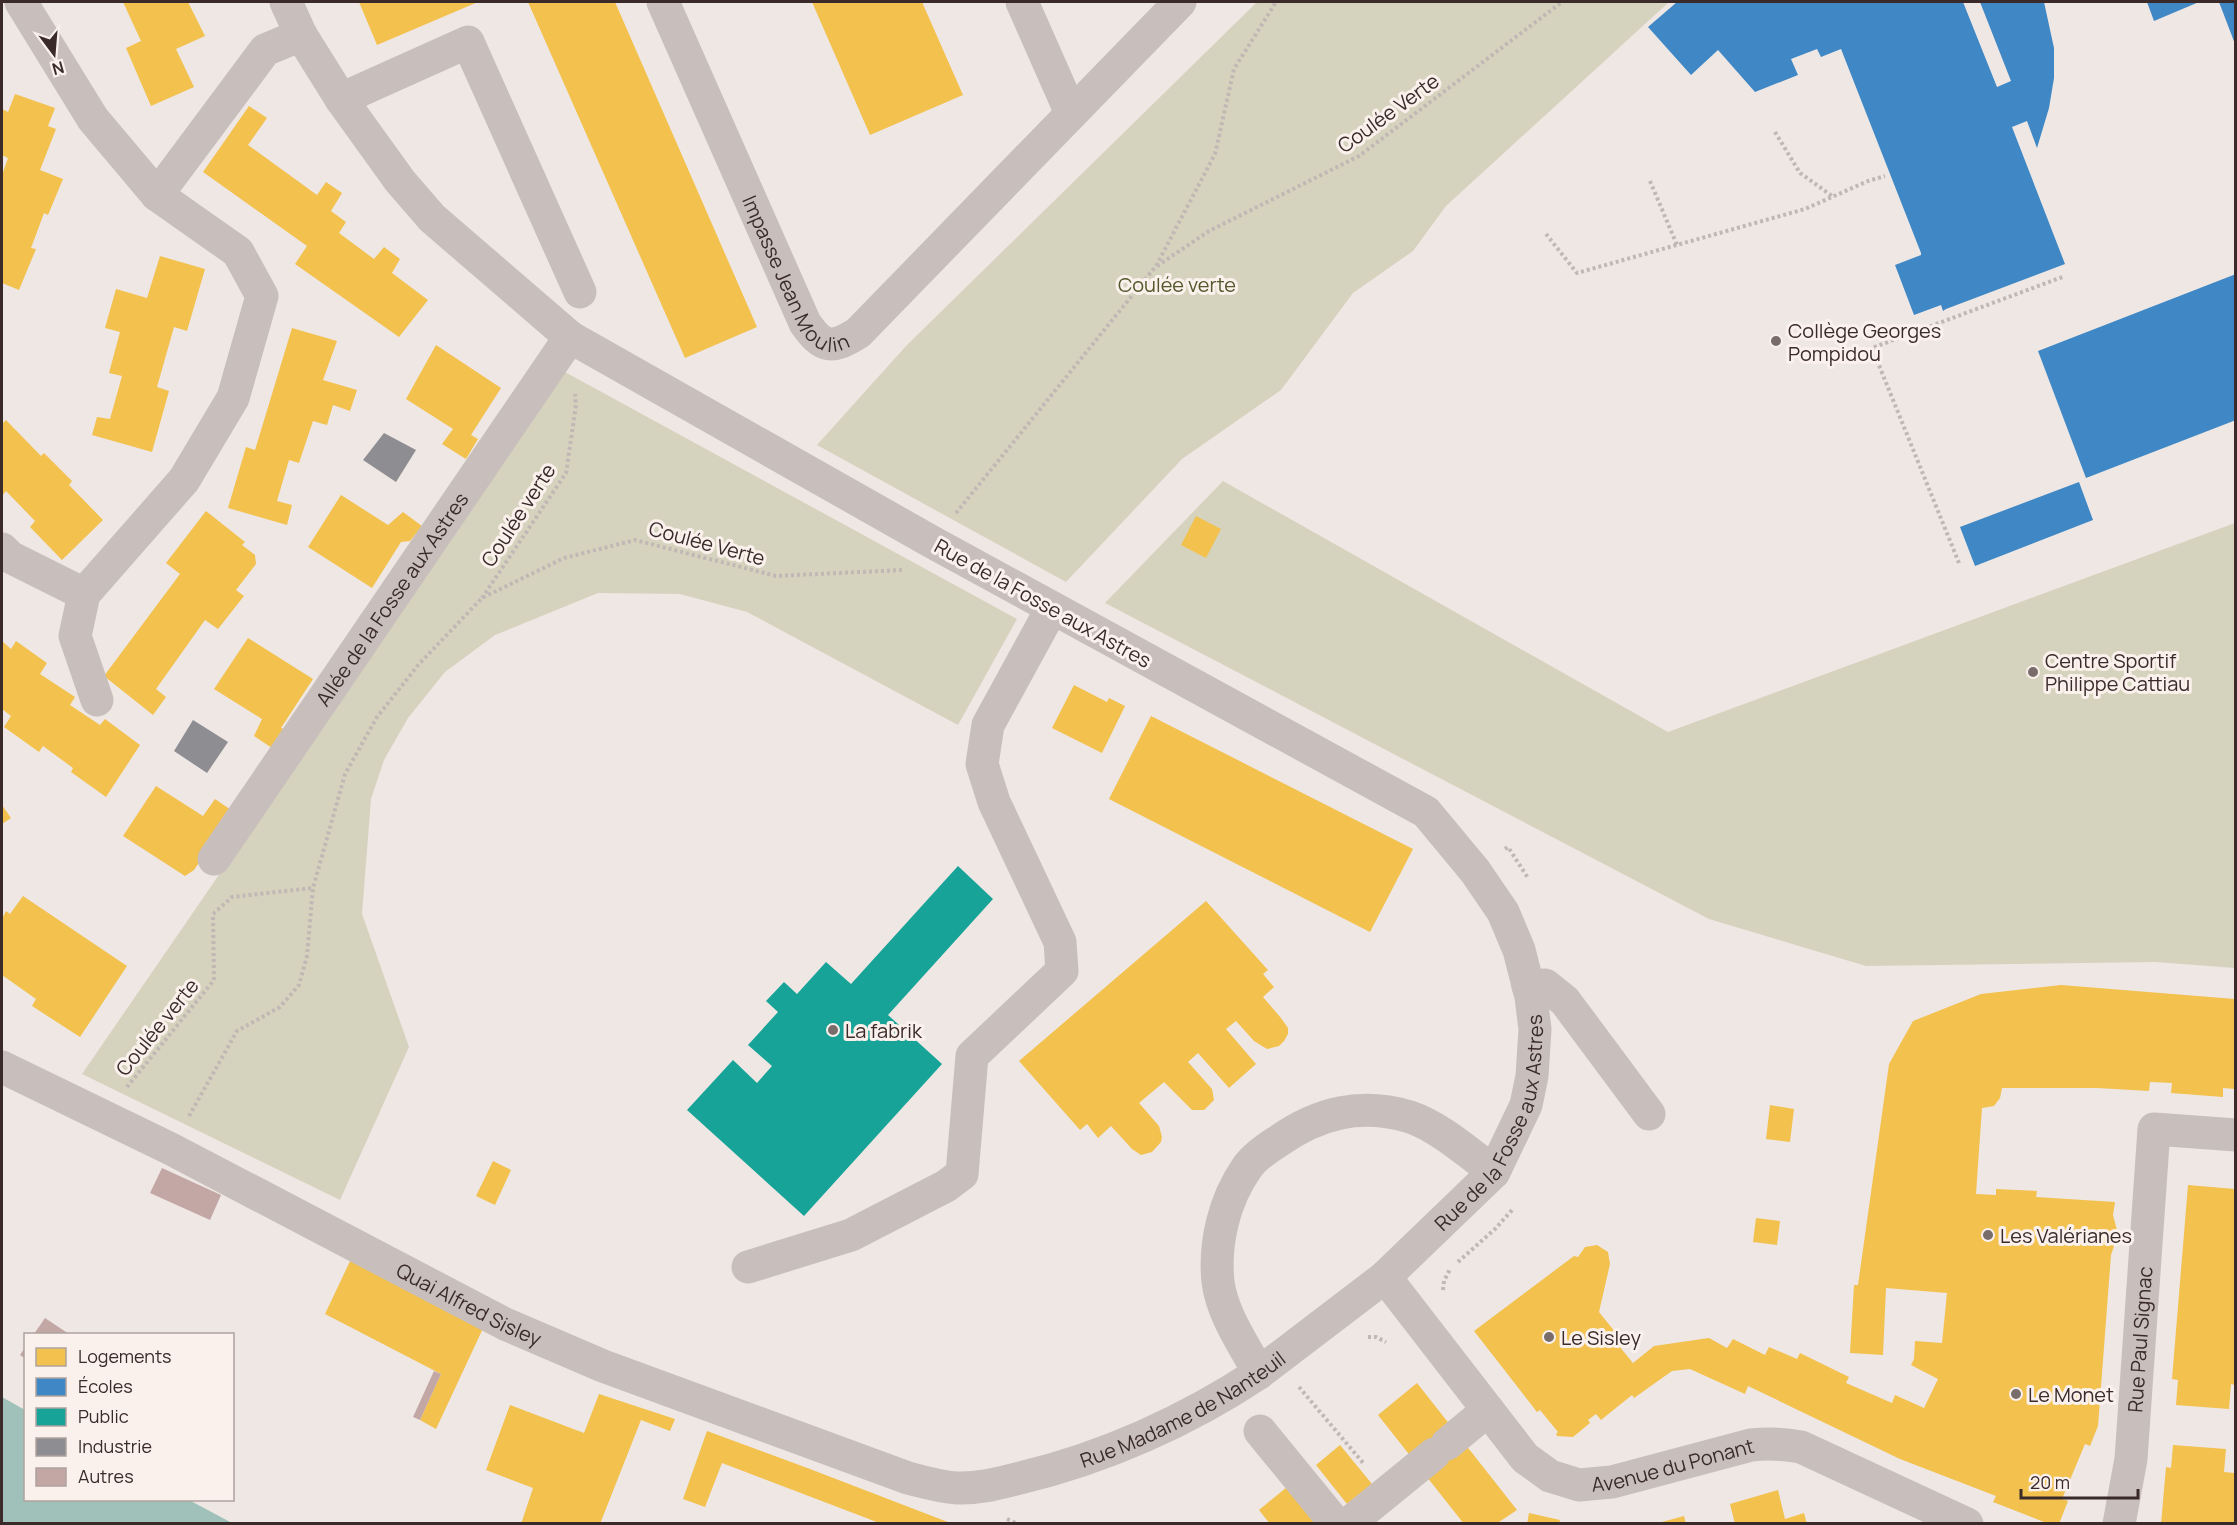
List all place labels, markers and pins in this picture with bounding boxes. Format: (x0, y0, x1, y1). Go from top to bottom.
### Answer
place label: Collège Georges Pompidou (1788, 317, 1941, 367)
marker: Collège Georges Pompidou (1769, 334, 1783, 348)
place label: Centre Sportif Philippe Cattiau (2045, 647, 2190, 697)
marker: Centre Sportif Philippe Cattiau (2026, 665, 2040, 679)
place label: La fabrik (845, 1017, 923, 1044)
marker: La fabrik (826, 1023, 840, 1037)
place label: Les Valérianes (2000, 1222, 2132, 1249)
marker: Les Valérianes (1981, 1228, 1995, 1242)
place label: Le Sisley (1561, 1324, 1642, 1351)
marker: Le Sisley (1542, 1330, 1556, 1344)
place label: Le Monet (2028, 1381, 2114, 1408)
marker: Le Monet (2009, 1387, 2023, 1401)

